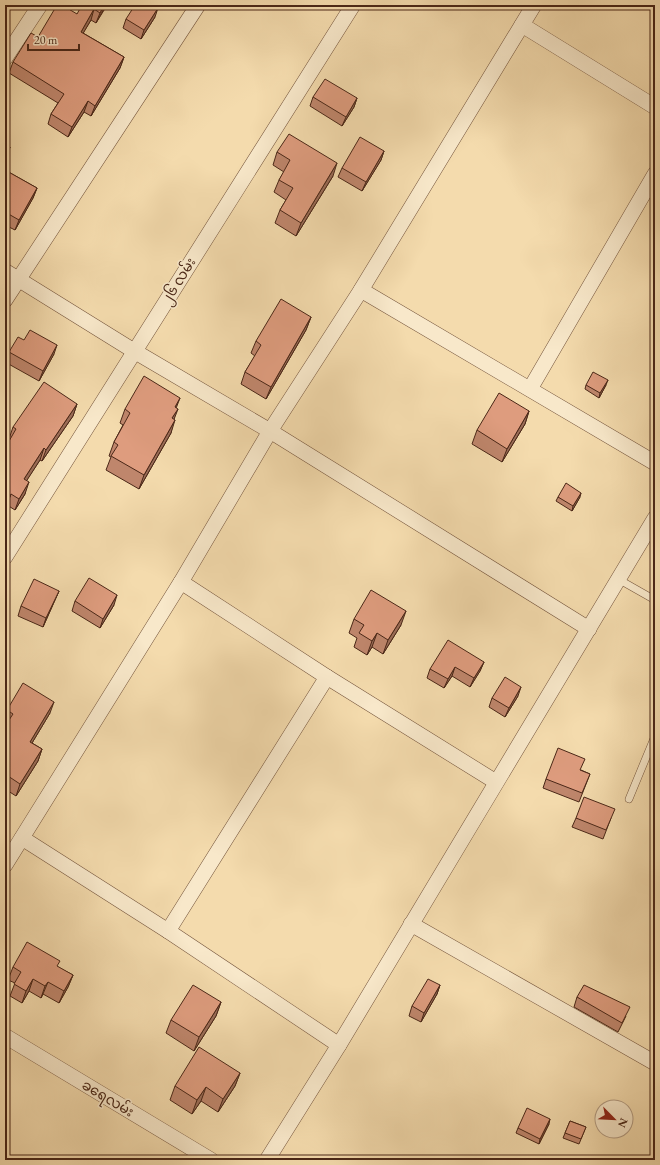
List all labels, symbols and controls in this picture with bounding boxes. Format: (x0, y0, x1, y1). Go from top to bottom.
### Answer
scale bar (28, 26, 79, 52)
text: 20 m (34, 32, 58, 48)
street label: ၂၆ လမ်း (156, 253, 202, 310)
street label: ခရေလမ်း (77, 1075, 138, 1123)
north arrow (594, 1099, 634, 1139)
text: N (615, 1116, 631, 1130)

